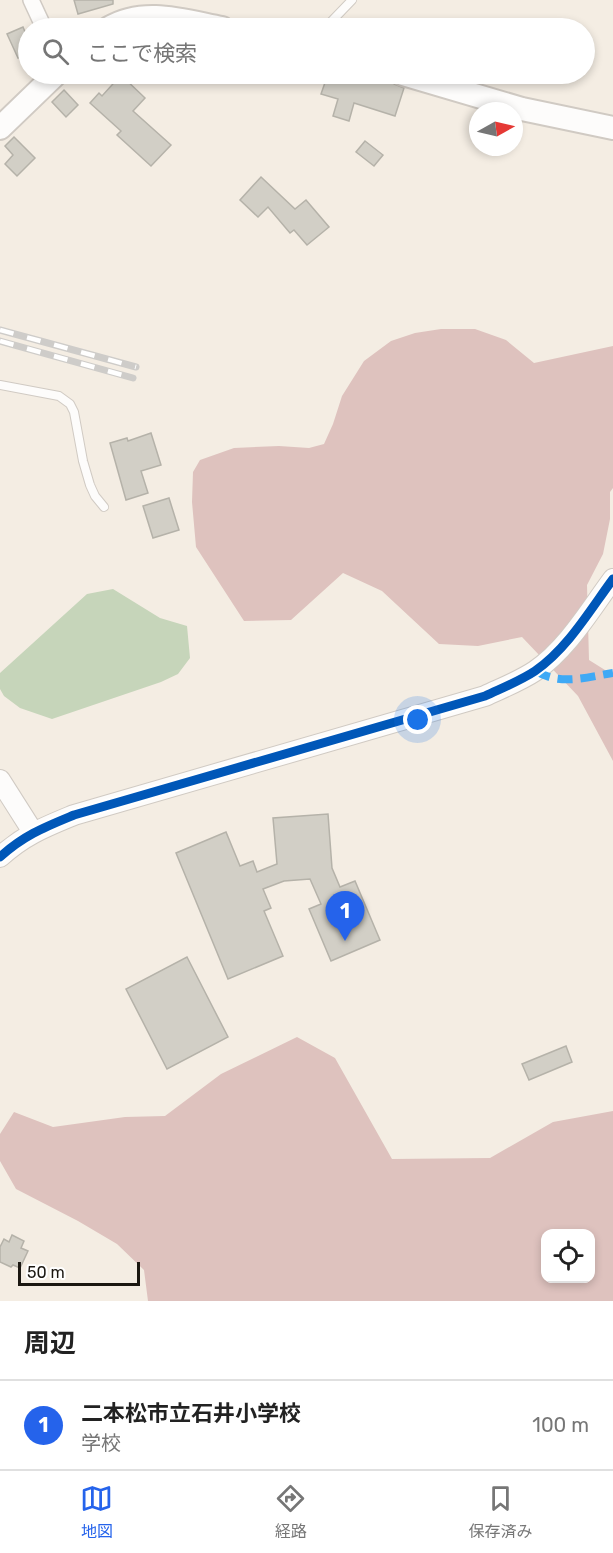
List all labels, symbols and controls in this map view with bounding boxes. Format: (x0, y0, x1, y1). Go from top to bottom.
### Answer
search box (18, 18, 595, 84)
icon: search (39, 35, 72, 68)
text: ここで検索 (87, 40, 197, 67)
north arrow (469, 102, 523, 156)
your location (403, 705, 432, 734)
pin: 1 (326, 892, 364, 941)
map controls (541, 1229, 595, 1283)
button: locate (541, 1229, 595, 1283)
scale bar (18, 1259, 140, 1286)
text: 50 m (27, 1263, 65, 1282)
text: 周辺 (24, 1328, 76, 1359)
text: 二本松市立石井小学校 (81, 1400, 301, 1427)
text: 1 (39, 1413, 48, 1437)
text: 100 m (532, 1413, 589, 1437)
text: 学校 (81, 1431, 121, 1455)
tab: 地図 (80, 1482, 113, 1542)
tab: 経路 (274, 1482, 307, 1542)
tab: 保存済み (468, 1482, 532, 1542)

